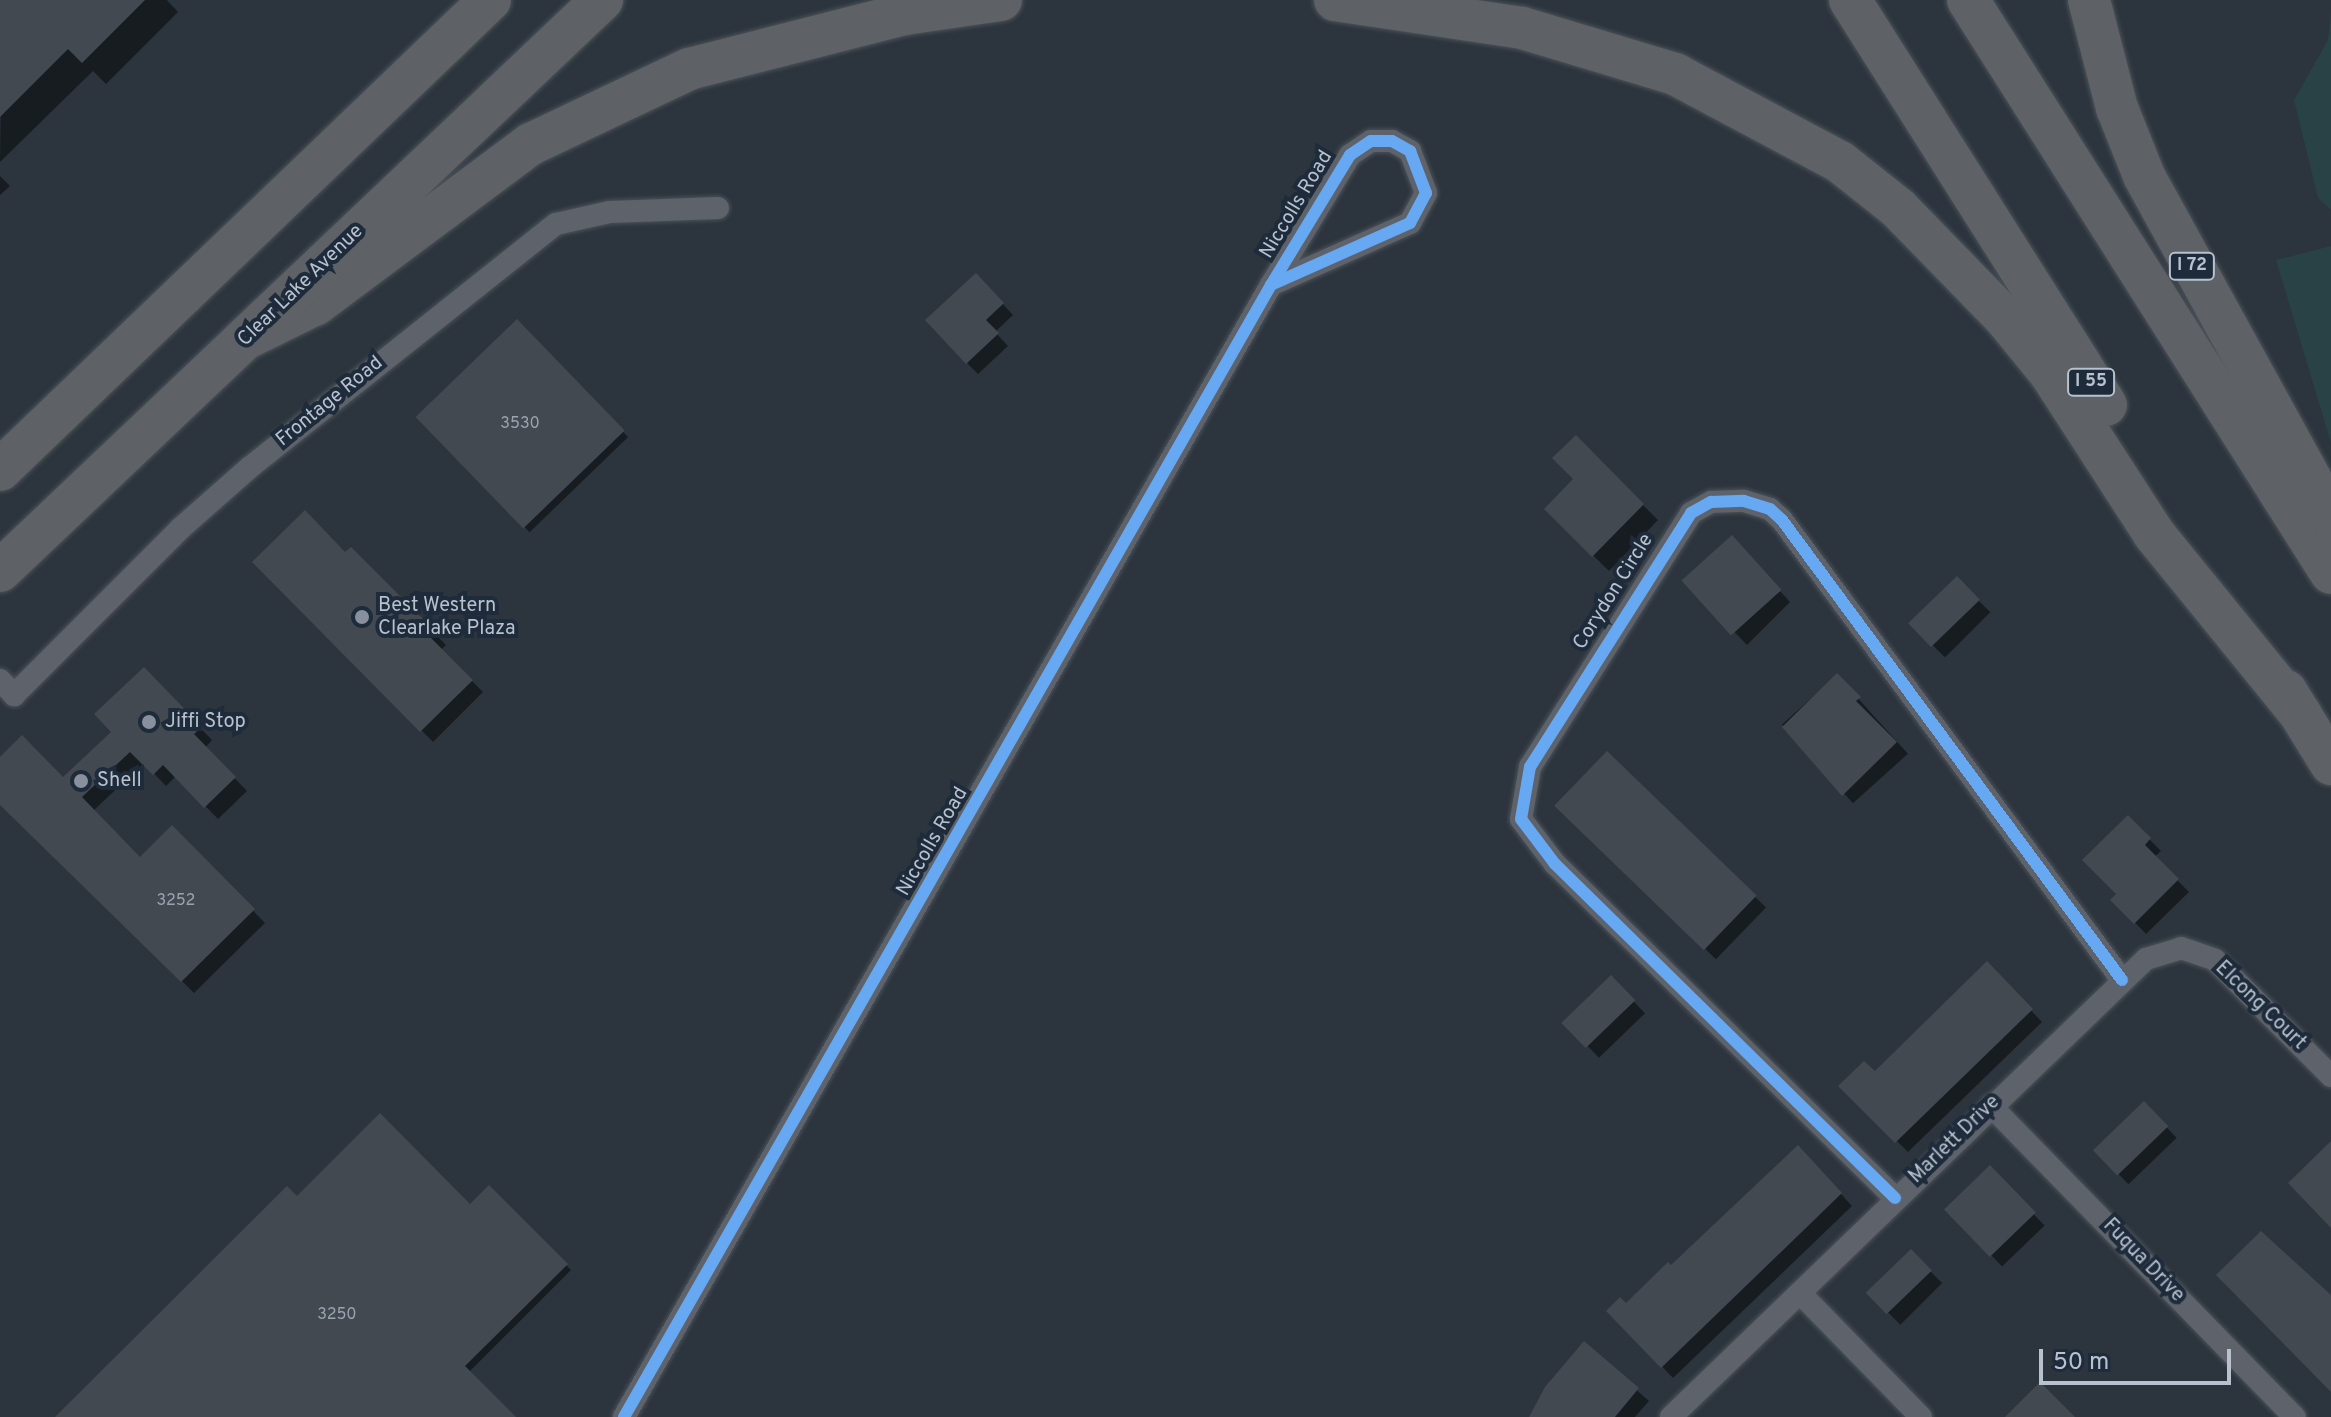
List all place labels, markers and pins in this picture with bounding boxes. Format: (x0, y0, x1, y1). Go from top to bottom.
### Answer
place label: Best Western Clearlake Plaza (378, 594, 516, 641)
marker: Best Western Clearlake Plaza (353, 608, 371, 626)
place label: Jiffi Stop (165, 710, 246, 734)
marker: Jiffi Stop (140, 713, 158, 731)
place label: Shell (97, 769, 142, 793)
marker: Shell (72, 772, 90, 790)

